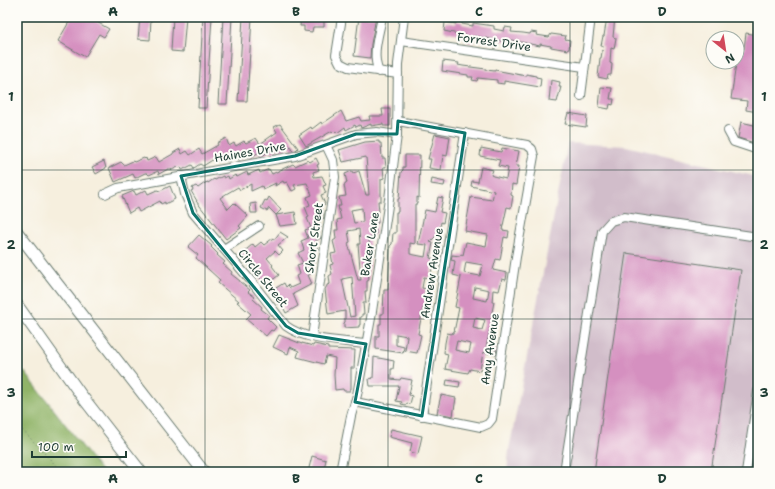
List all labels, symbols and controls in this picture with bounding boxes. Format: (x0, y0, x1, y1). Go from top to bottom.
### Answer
text: A (108, 3, 118, 20)
text: B (292, 3, 300, 20)
text: C (475, 3, 483, 20)
text: D (657, 3, 667, 20)
street label: Forrest Drive (456, 29, 532, 55)
north arrow (705, 30, 745, 70)
text: N (722, 50, 737, 67)
text: 1 (8, 88, 14, 105)
text: 1 (761, 88, 767, 105)
street label: Haines Drive (213, 138, 287, 166)
street label: Short Street (301, 202, 327, 274)
street label: Baker Lane (357, 210, 383, 277)
street label: Andrew Avenue (417, 226, 447, 320)
text: 2 (6, 236, 16, 253)
text: 2 (759, 236, 769, 253)
street label: Circle Street (234, 245, 292, 311)
street label: Amy Avenue (477, 312, 503, 386)
text: 3 (6, 384, 16, 401)
text: 3 (759, 384, 769, 401)
scale bar (32, 433, 126, 459)
text: 100 m (38, 439, 74, 455)
text: A (108, 470, 118, 487)
text: B (292, 470, 300, 487)
text: C (475, 470, 483, 487)
text: D (657, 470, 667, 487)

